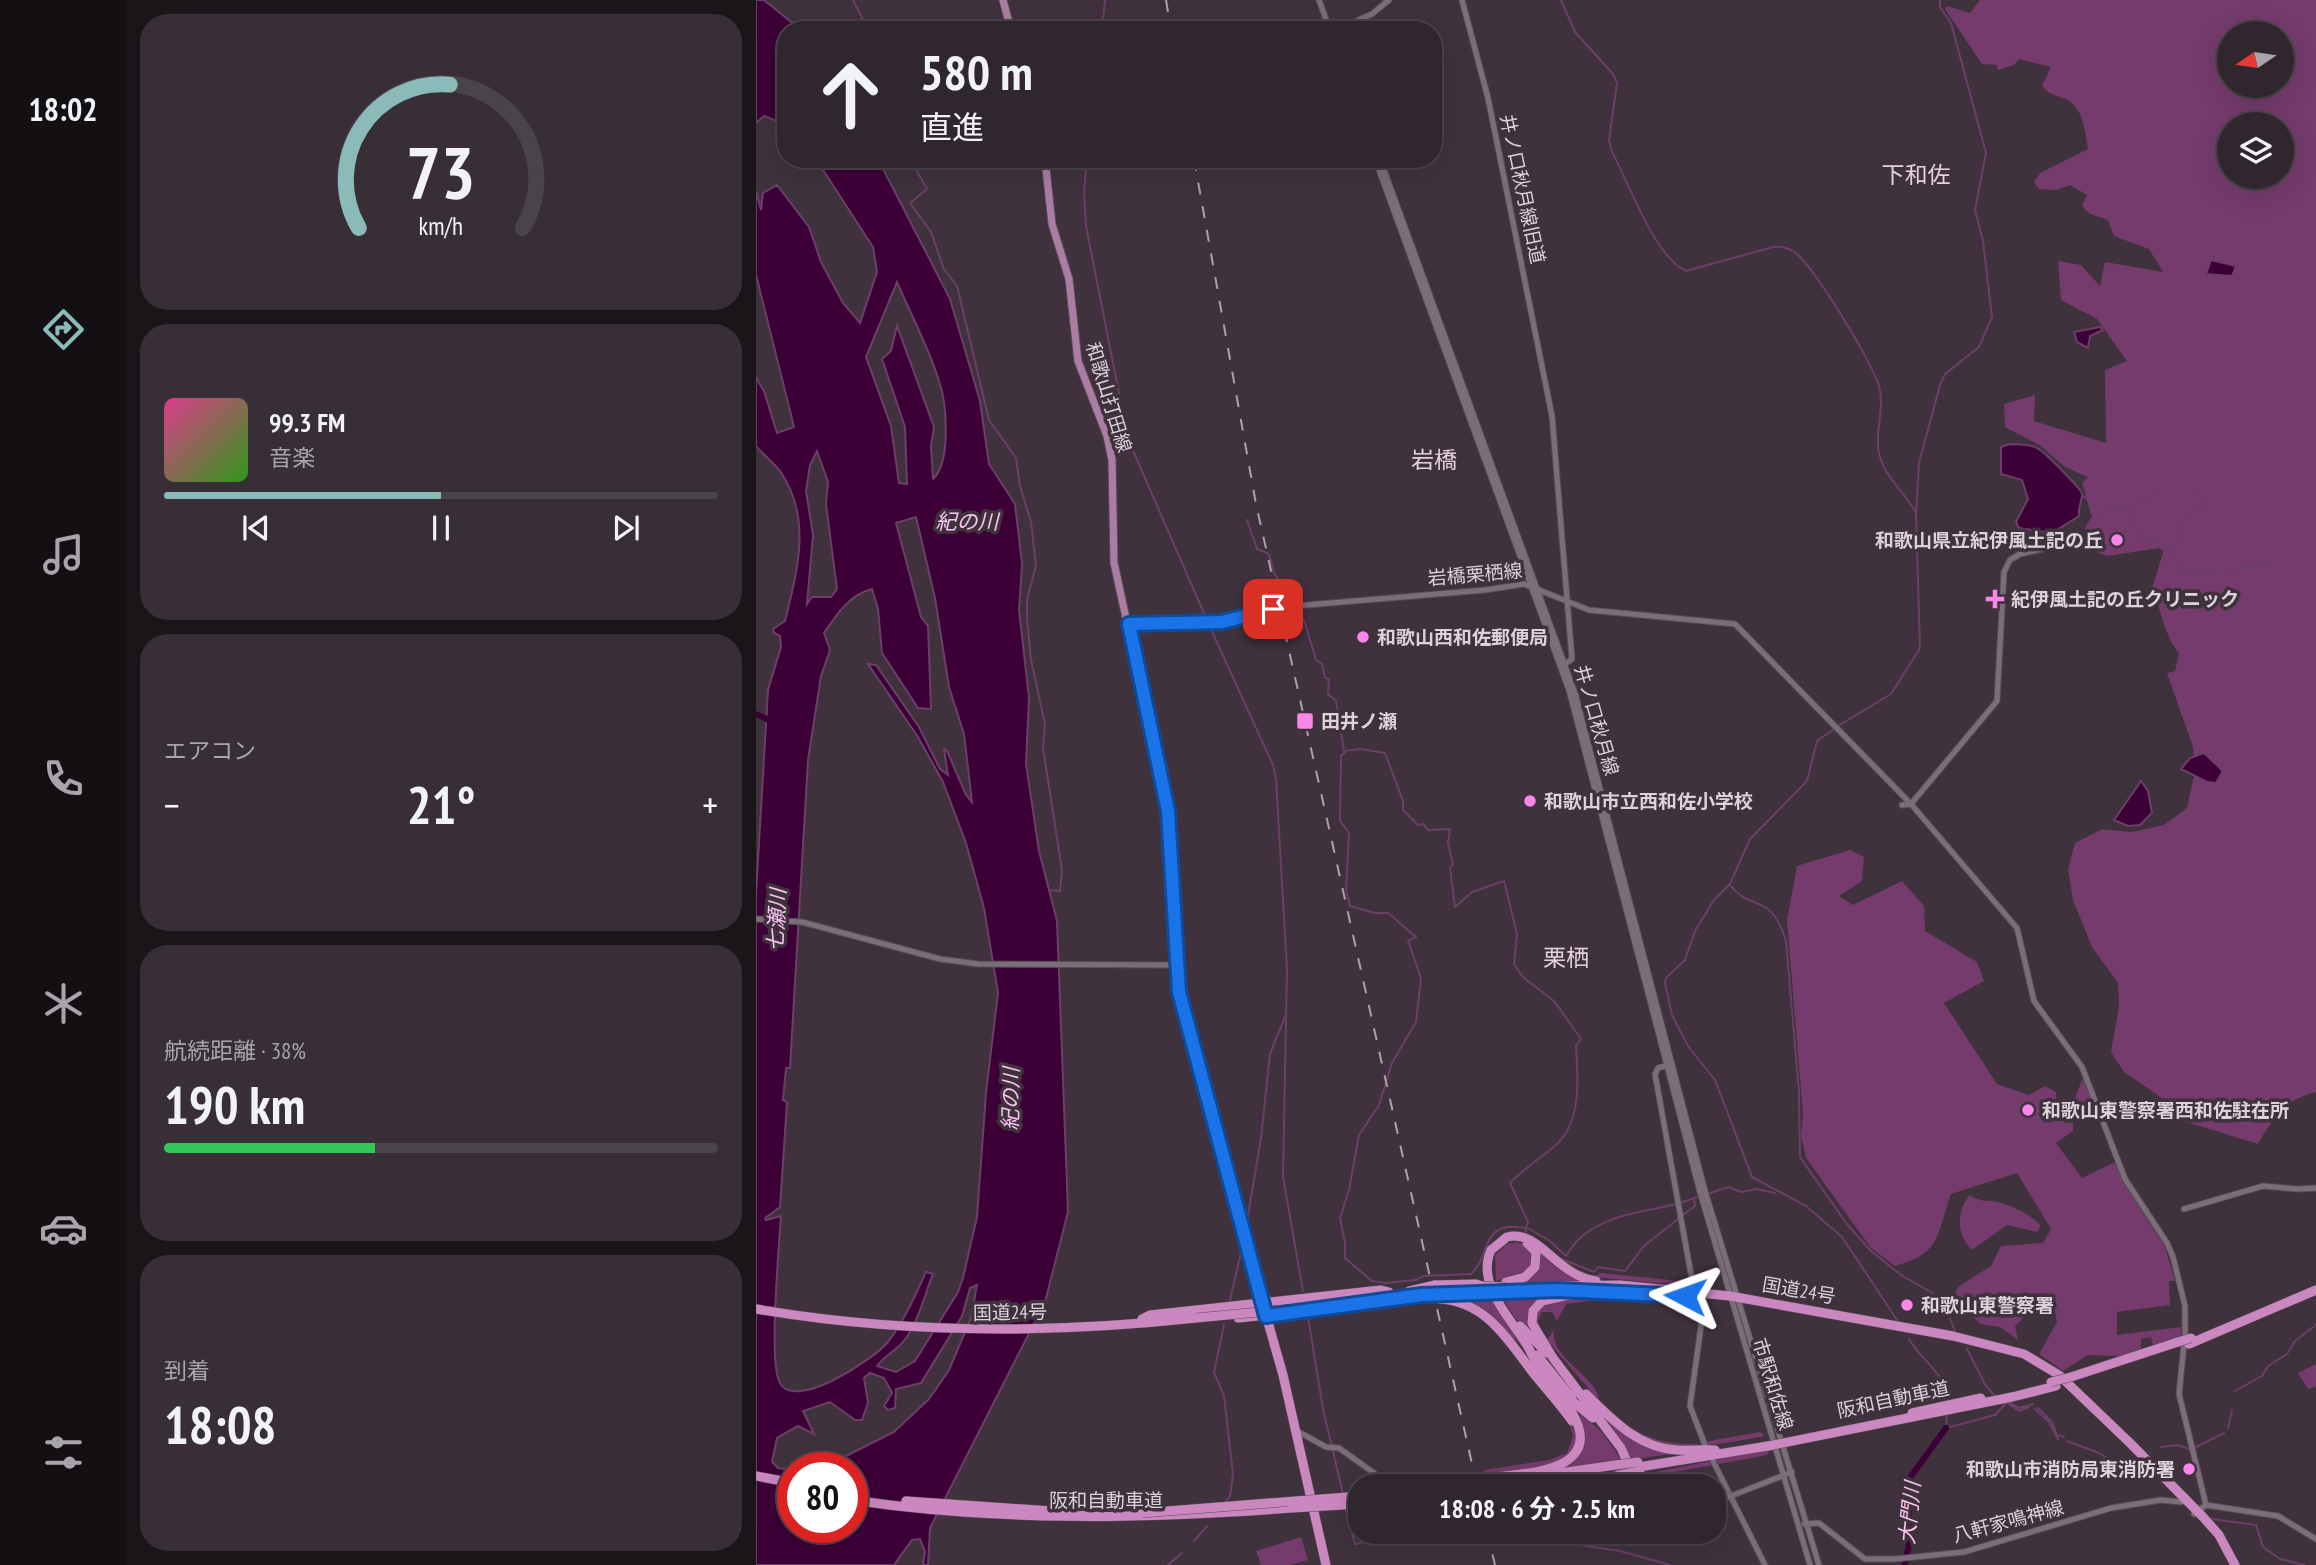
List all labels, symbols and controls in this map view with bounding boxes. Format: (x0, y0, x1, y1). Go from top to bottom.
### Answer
north arrow (2217, 21, 2294, 98)
map controls (2217, 21, 2294, 189)
text: 580 m (920, 40, 1033, 104)
icon: ahead (805, 49, 896, 140)
text: 18:02 (28, 88, 98, 130)
text: 直進 (920, 106, 984, 148)
street label: 井ノ口秋月線旧道 (1495, 112, 1551, 266)
button: layers (2217, 112, 2294, 189)
text: 73 (406, 124, 476, 218)
district label: 下和佐 (1882, 160, 1951, 189)
text: km/h (419, 210, 463, 242)
icon: directions (39, 305, 88, 354)
street label: 和歌山打田線 (1081, 339, 1137, 455)
text: 99.3 FM (269, 406, 345, 439)
text: 音楽 (269, 443, 315, 472)
district label: 岩橋 (1411, 445, 1457, 474)
water label: 紀の川 (936, 508, 1000, 535)
icon: previous (237, 509, 275, 547)
icon: pause (422, 509, 460, 547)
icon: next (607, 509, 645, 547)
place label: 和歌山県立紀伊風土記の丘 (1875, 528, 2103, 552)
icon: music (39, 530, 88, 579)
marker: 和歌山県立紀伊風土記の丘 (2109, 532, 2125, 548)
street label: 岩橋栗栖線 (1427, 558, 1523, 590)
pin (1243, 579, 1303, 639)
place label: 紀伊風土記の丘クリニック (2011, 587, 2239, 611)
marker: 紀伊風土記の丘クリニック (1985, 589, 2005, 609)
icon: arrive (1254, 590, 1292, 628)
place label: 和歌山西和佐郵便局 (1377, 625, 1548, 649)
marker: 和歌山西和佐郵便局 (1355, 629, 1371, 645)
street label: 井ノ口秋月線 (1570, 662, 1624, 778)
place label: 田井ノ瀬 (1321, 709, 1397, 733)
marker: 田井ノ瀬 (1295, 711, 1315, 731)
text: エアコン (164, 736, 256, 765)
icon: phone (39, 754, 88, 803)
text: 21° (407, 771, 475, 838)
text: − (164, 780, 180, 829)
text: + (702, 780, 718, 829)
place label: 和歌山市立西和佐小学校 (1544, 789, 1753, 813)
marker: 和歌山市立西和佐小学校 (1522, 793, 1538, 809)
water label: 七瀬川 (761, 886, 792, 952)
district label: 栗栖 (1543, 943, 1589, 972)
icon: climate (39, 979, 88, 1028)
text: 航続距離 · 38% (164, 1036, 306, 1065)
water label: 紀の川 (996, 1065, 1025, 1131)
text: 190 km (164, 1071, 305, 1138)
place label: 和歌山東警察署西和佐駐在所 (2042, 1098, 2289, 1122)
marker: 和歌山東警察署西和佐駐在所 (2020, 1102, 2036, 1118)
icon: car (39, 1204, 88, 1253)
position arrow (1648, 1259, 1722, 1333)
street label: 国道24号 (1760, 1272, 1838, 1308)
place label: 和歌山東警察署 (1921, 1293, 2054, 1317)
marker: 和歌山東警察署 (1899, 1297, 1915, 1313)
street label: 国道24号 (973, 1299, 1047, 1325)
street label: 市駅和佐線 (1748, 1335, 1798, 1433)
text: 到着 (164, 1356, 210, 1385)
street label: 阪和自動車道 (1835, 1375, 1951, 1423)
text: 18:08 (164, 1391, 276, 1458)
icon: filters (39, 1428, 88, 1477)
speed limit sign: 80 (777, 1452, 868, 1543)
place label: 和歌山市消防局東消防署 (1966, 1457, 2175, 1481)
marker: 和歌山市消防局東消防署 (2181, 1461, 2197, 1477)
water label: 大門川 (1893, 1478, 1926, 1546)
street label: 阪和自動車道 (1049, 1488, 1163, 1512)
text: 18:08 · 6 分 · 2.5 km (1439, 1492, 1635, 1525)
street label: 八軒家鳴神線 (1950, 1495, 2066, 1547)

